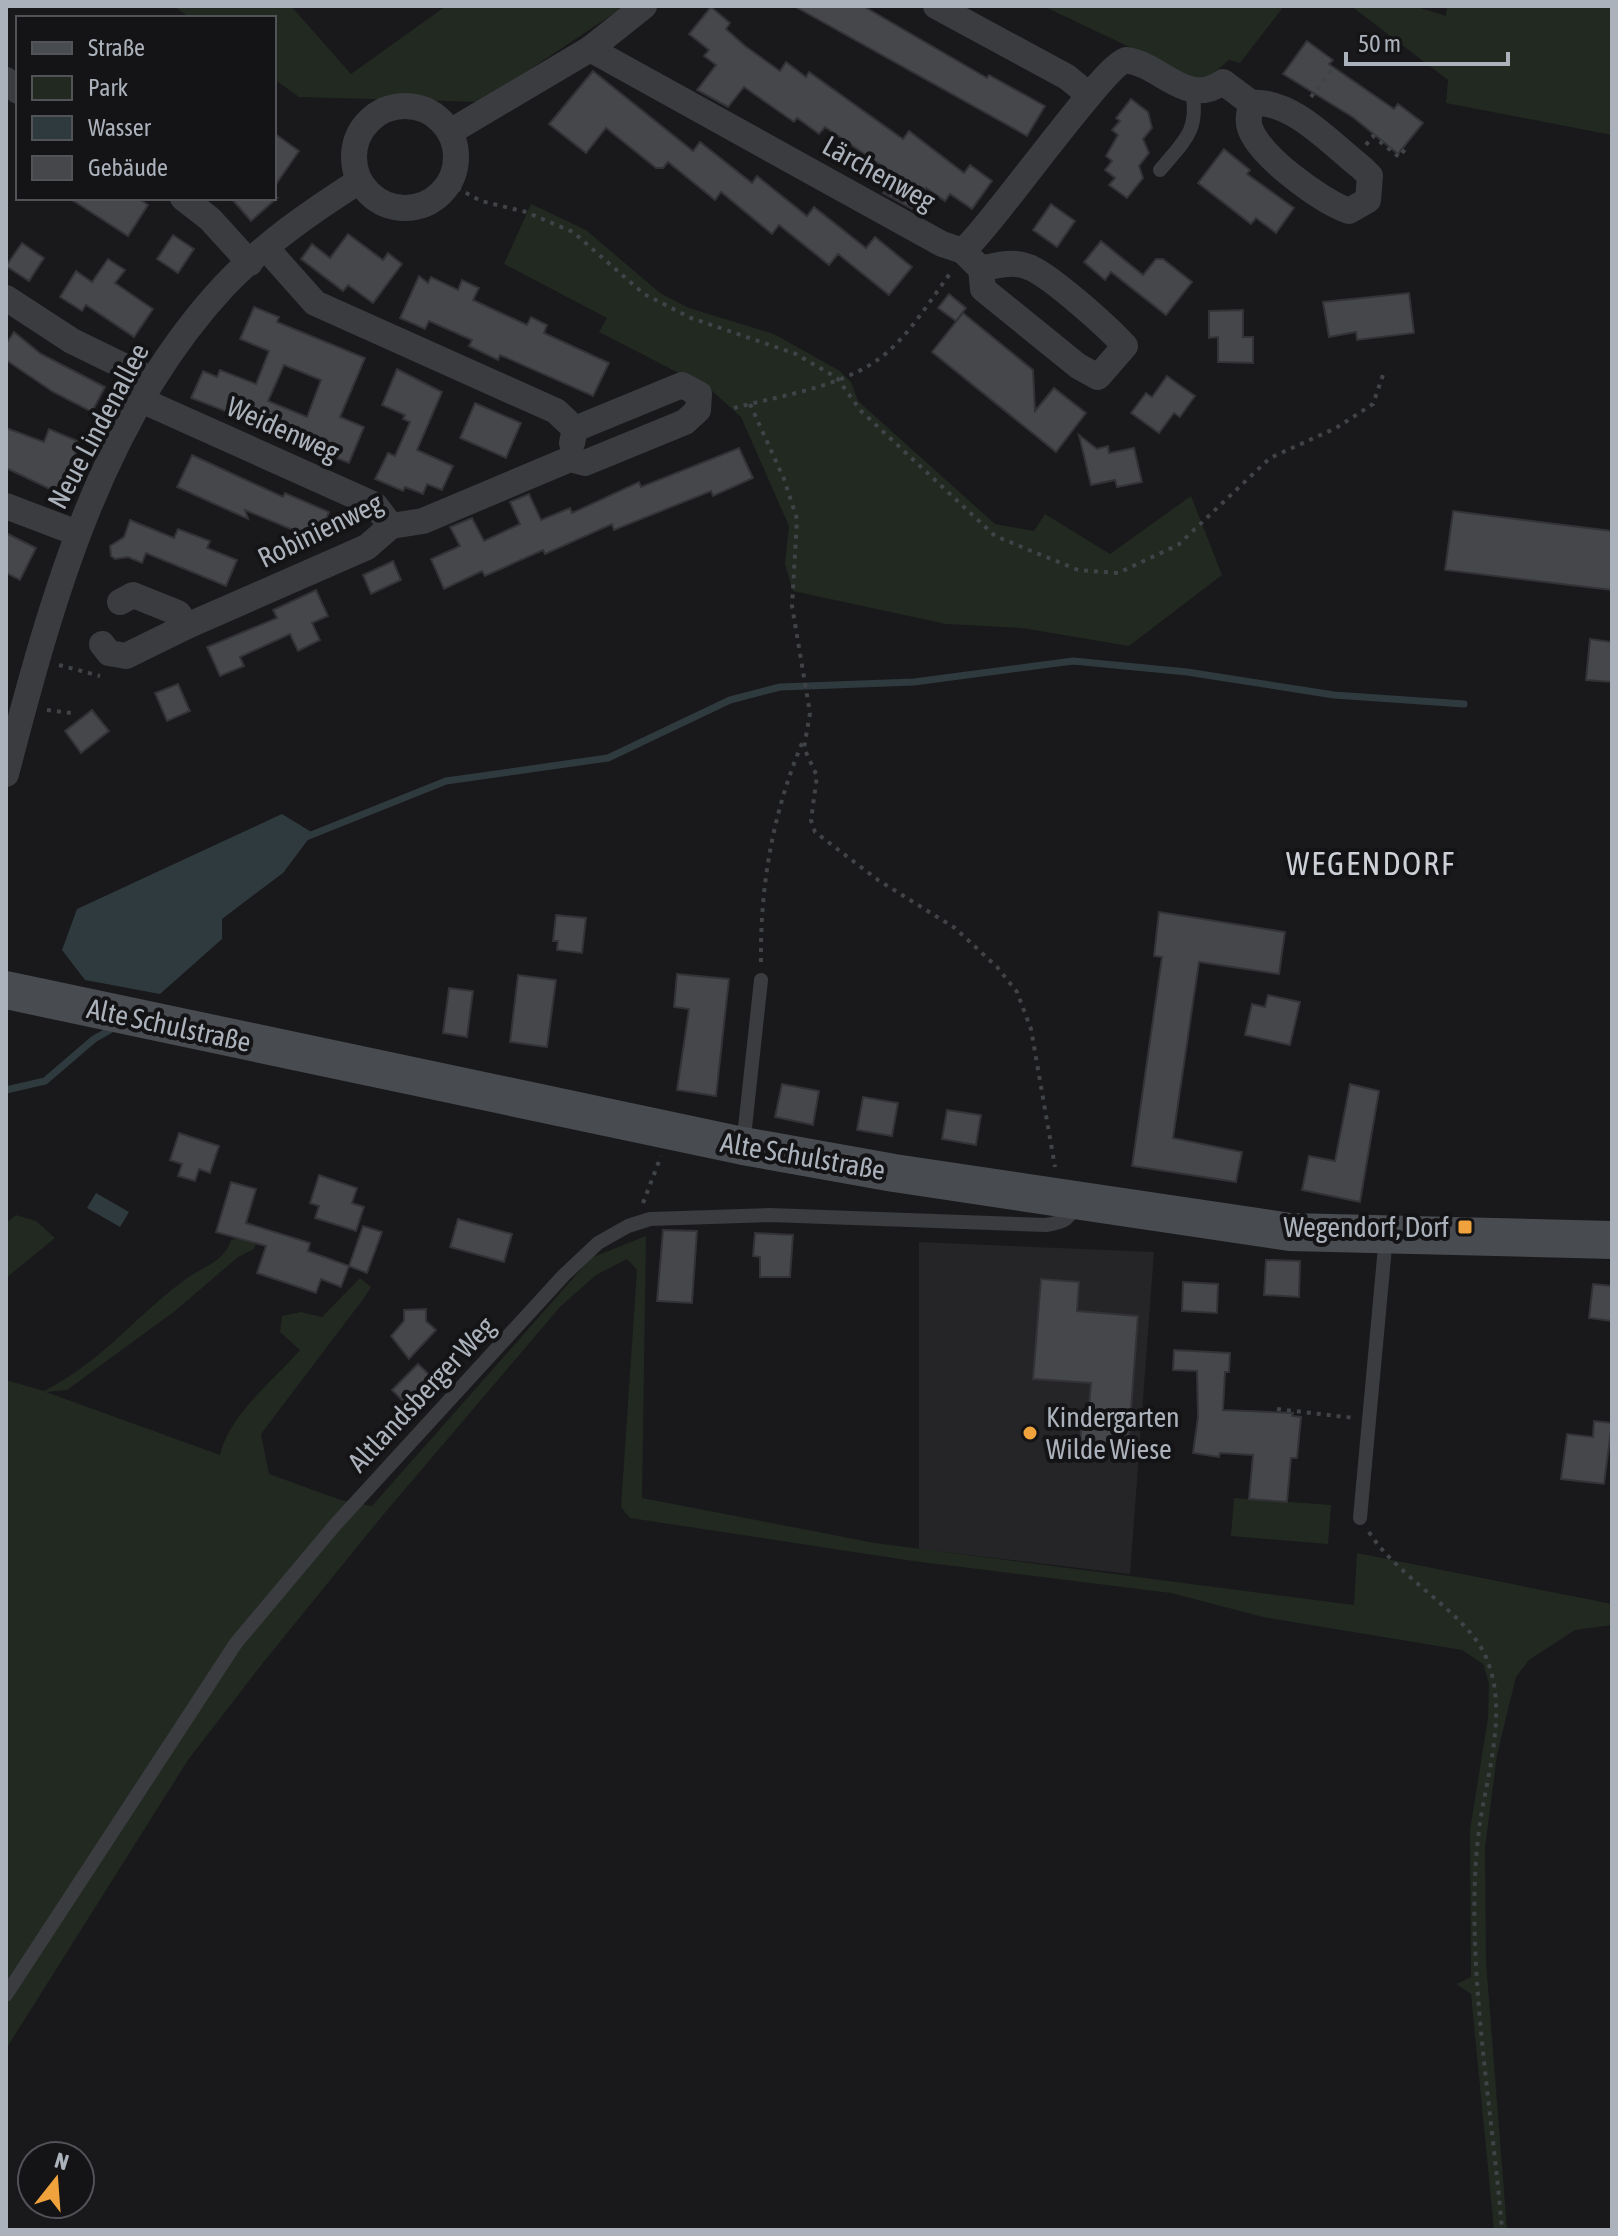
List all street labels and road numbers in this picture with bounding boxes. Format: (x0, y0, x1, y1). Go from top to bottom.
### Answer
street label: Lärchenweg (817, 129, 941, 217)
street label: Neue Lindenallee (41, 338, 155, 514)
street label: Weidenweg (222, 390, 344, 468)
street label: Robinienweg (253, 486, 387, 574)
street label: Alte Schulstraße (84, 992, 254, 1058)
street label: Alte Schulstraße (718, 1126, 888, 1186)
street label: Altlandsberger Weg (341, 1310, 501, 1478)

